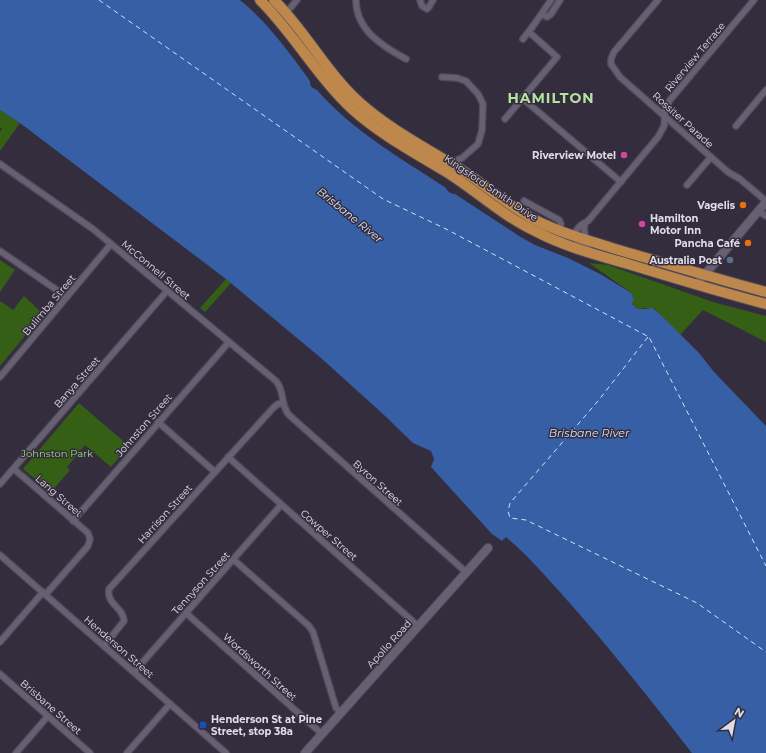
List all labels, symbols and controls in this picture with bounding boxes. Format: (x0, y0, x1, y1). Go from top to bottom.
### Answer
street label: Riverview Terrace (662, 19, 728, 95)
district label: HAMILTON (507, 89, 595, 107)
street label: Rossiter Parade (650, 89, 716, 151)
place label: Riverview Motel (532, 149, 616, 162)
marker: Riverview Motel (619, 150, 629, 160)
street label: Kingsford Smith Drive (442, 152, 540, 224)
water label: Brisbane River (314, 184, 386, 246)
place label: Vagelis (696, 199, 736, 212)
marker: Vagelis (738, 200, 748, 210)
place label: Hamilton Motor Inn (650, 212, 701, 237)
marker: Hamilton Motor Inn (637, 219, 647, 229)
street label: McConnell Street (119, 237, 193, 303)
place label: Pancha Café (674, 237, 740, 250)
marker: Pancha Café (743, 238, 753, 248)
place label: Australia Post (648, 254, 723, 267)
marker: Australia Post (725, 255, 735, 265)
street label: Bulimba Street (20, 272, 78, 338)
street label: Banya Street (51, 354, 103, 410)
street label: Johnston Street (112, 391, 175, 460)
water label: Brisbane River (549, 426, 630, 440)
park label: Johnston Park (20, 447, 93, 460)
street label: Byron Street (350, 457, 406, 509)
street label: Lang Street (33, 472, 85, 520)
street label: Harrison Street (135, 482, 195, 546)
street label: Cowper Street (298, 507, 360, 563)
street label: Tennyson Street (169, 549, 233, 617)
street label: Henderson Street (81, 613, 157, 681)
street label: Apollo Road (364, 617, 414, 671)
street label: Wordsworth Street (220, 630, 300, 704)
street label: Brisbane Street (18, 677, 84, 737)
north arrow (714, 701, 754, 741)
text: N (732, 704, 747, 721)
place label: Henderson St at Pine Street, stop 38a (211, 713, 322, 738)
marker: Henderson St at Pine Street, stop 38a (198, 720, 208, 730)

